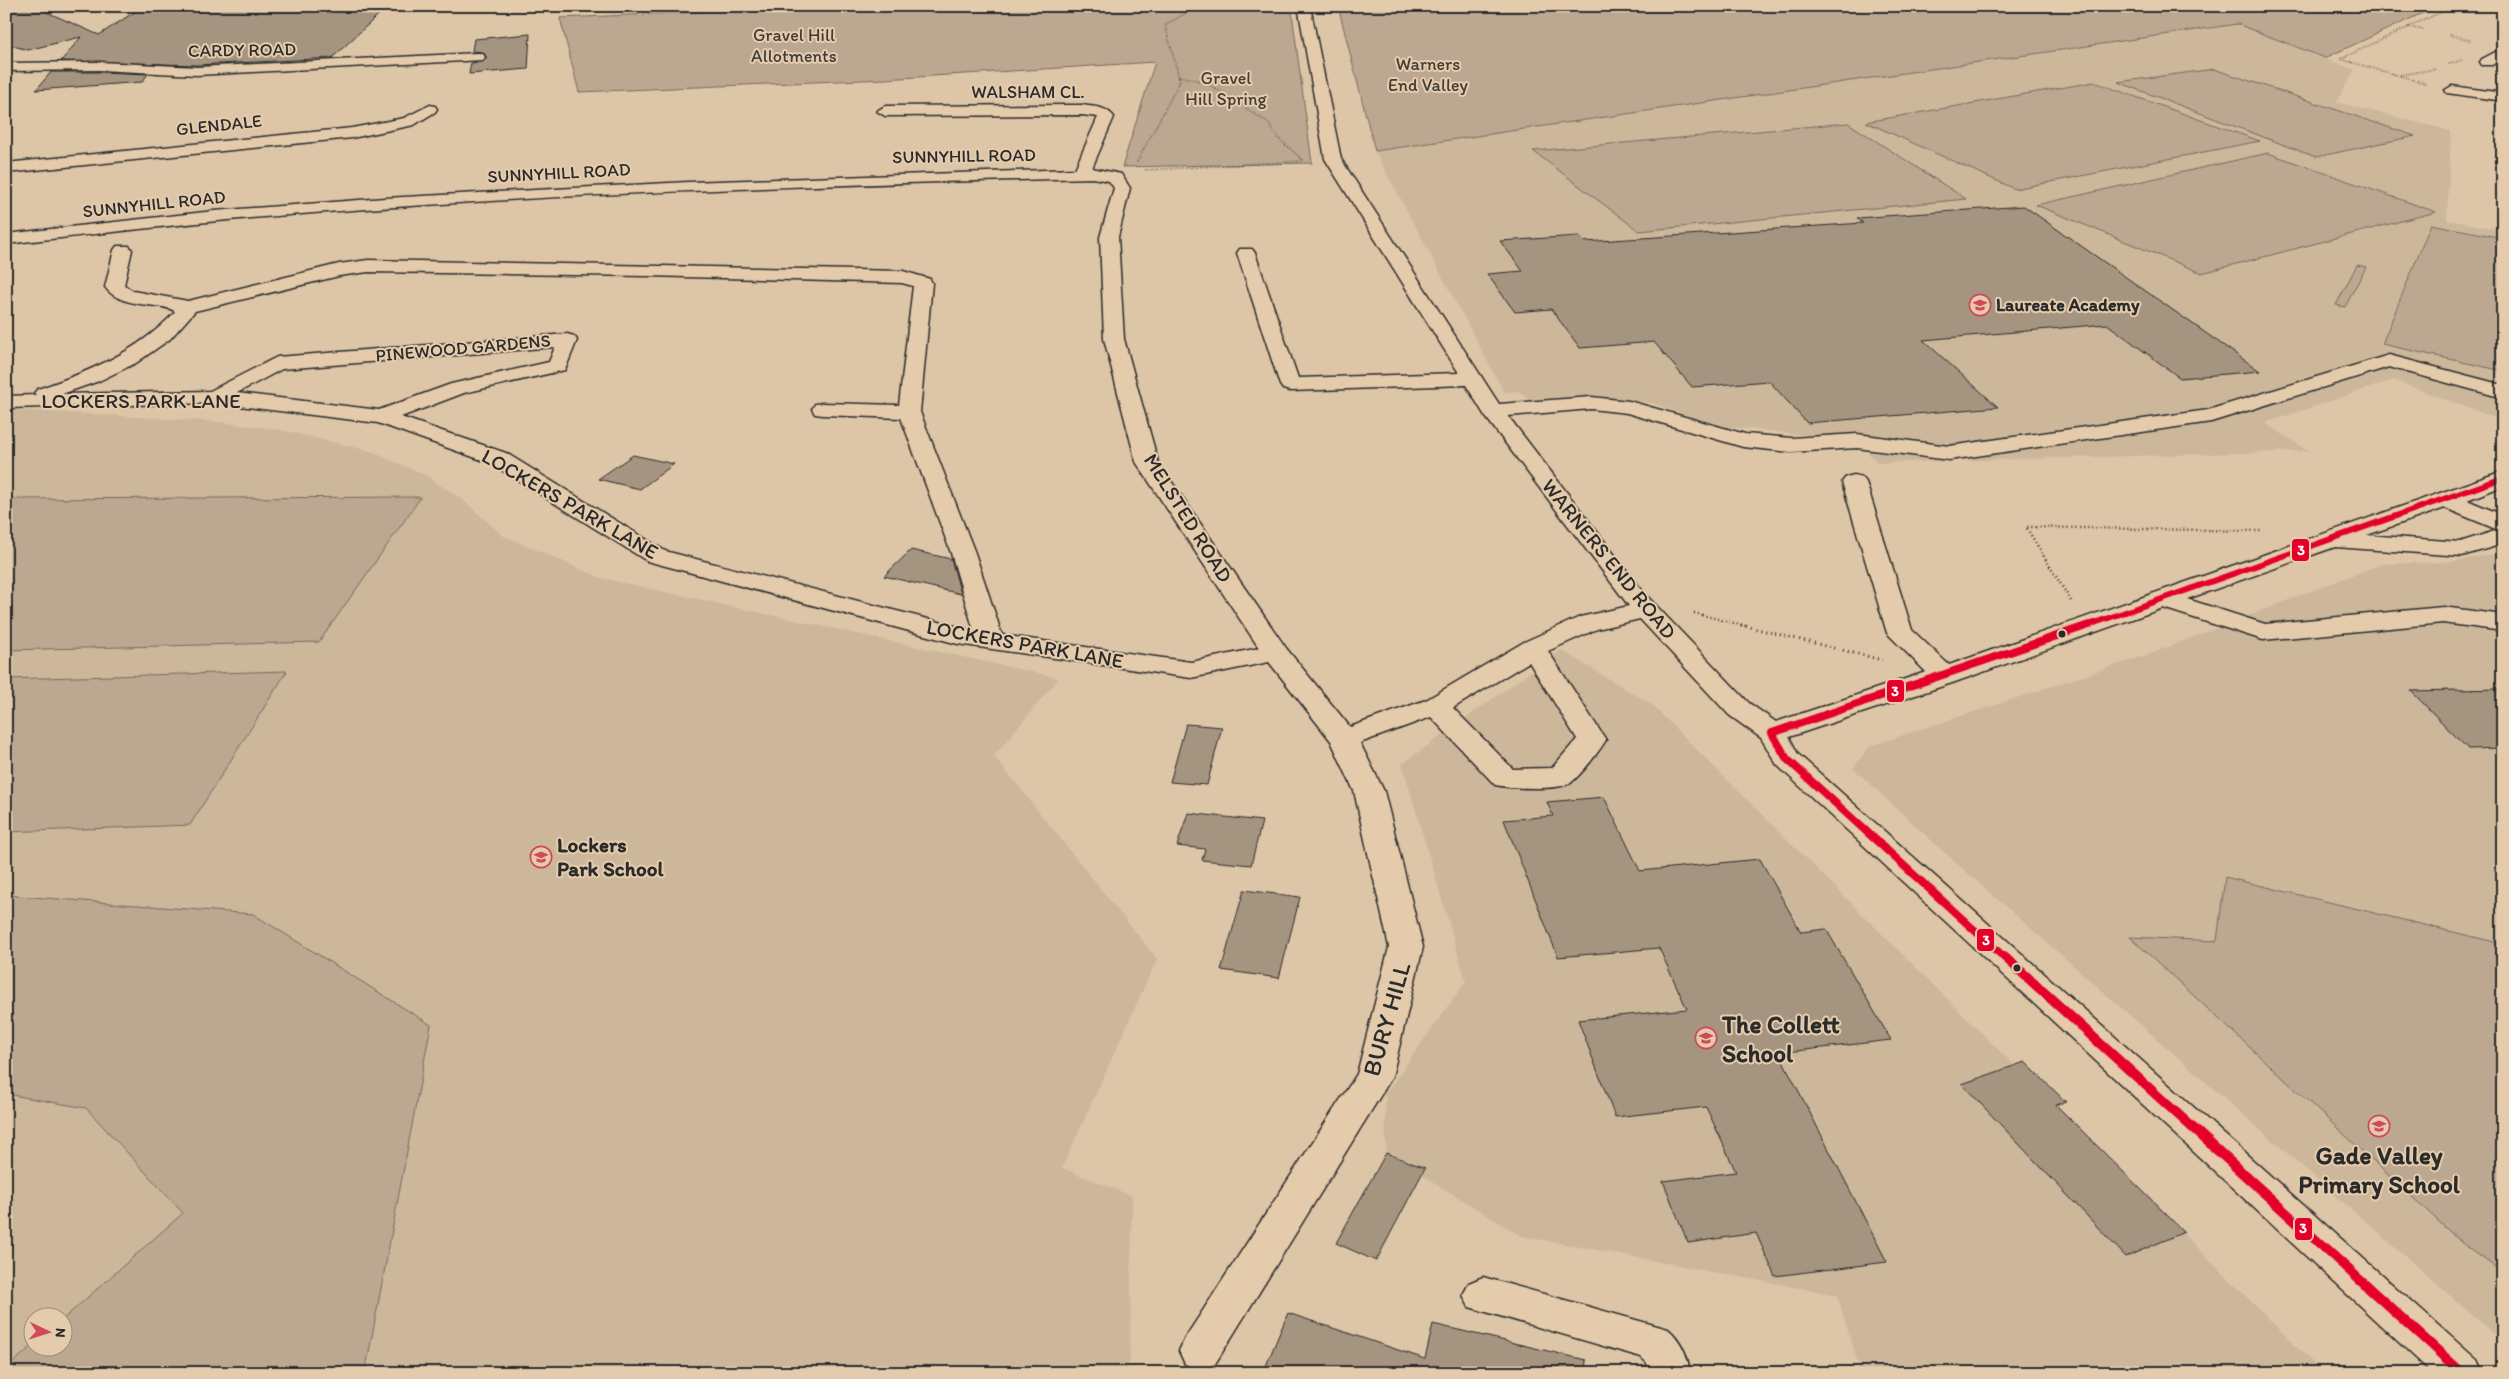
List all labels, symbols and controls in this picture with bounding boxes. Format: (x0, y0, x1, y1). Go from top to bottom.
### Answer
park label: Gravel Hill Allotments (751, 24, 837, 67)
street label: CARDY ROAD (188, 38, 296, 62)
park label: Warners End Valley (1388, 53, 1469, 96)
park label: Gravel Hill Spring (1185, 67, 1268, 110)
street label: WALSHAM CL. (971, 81, 1085, 103)
street label: GLENDALE (175, 110, 263, 140)
street label: SUNNYHILL ROAD (892, 144, 1036, 168)
street label: SUNNYHILL ROAD (487, 158, 631, 188)
street label: SUNNYHILL ROAD (81, 186, 227, 222)
school or university icon: Laureate Academy (1968, 293, 1992, 317)
place label: Laureate Academy (1996, 294, 2140, 316)
street label: PINEWOOD GARDENS (375, 329, 551, 367)
street label: LOCKERS PARK LANE (41, 388, 241, 413)
street label: LOCKERS PARK LANE (478, 443, 663, 564)
street label: MELSTED ROAD (1139, 449, 1238, 587)
street label: WARNERS END ROAD (1537, 473, 1682, 644)
line badge: 3 (2291, 538, 2310, 562)
text: 3 (2297, 542, 2305, 559)
street label: LOCKERS PARK LANE (925, 614, 1126, 673)
unlabelled marker (2057, 629, 2067, 639)
line badge: 3 (1886, 679, 1905, 703)
text: 3 (1891, 683, 1899, 700)
place label: Lockers Park School (557, 832, 664, 881)
school or university icon: Lockers Park School (529, 845, 553, 869)
line badge: 3 (1976, 928, 1995, 952)
text: 3 (1982, 932, 1990, 949)
street label: BURY HILL (1355, 958, 1417, 1079)
unlabelled marker (2012, 963, 2022, 973)
place label: The Collett School (1721, 1009, 1840, 1068)
school or university icon: The Collett School (1694, 1026, 1718, 1050)
school or university icon: Gade Valley Primary School (2367, 1114, 2391, 1138)
place label: Gade Valley Primary School (2298, 1140, 2461, 1200)
line badge: 3 (2294, 1217, 2313, 1241)
text: 3 (2299, 1220, 2307, 1237)
north arrow (22, 1306, 72, 1356)
text: N (52, 1328, 69, 1338)

